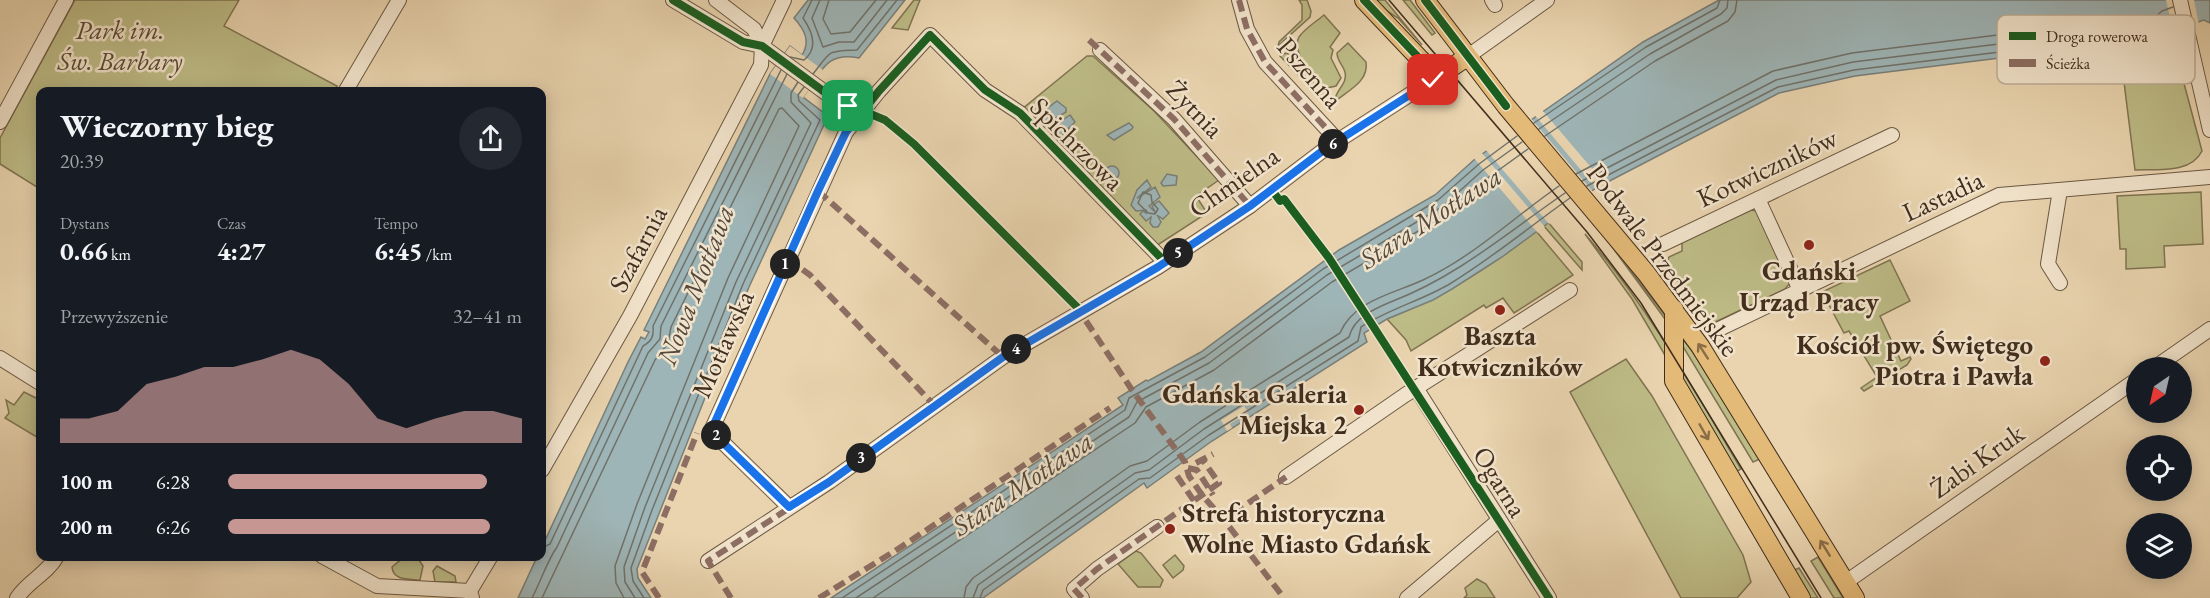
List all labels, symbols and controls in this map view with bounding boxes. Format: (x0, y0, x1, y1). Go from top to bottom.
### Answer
park label: Park im. Św. Barbary (56, 12, 183, 78)
legend (1997, 15, 2195, 84)
text: Droga rowerowa (2046, 26, 2148, 47)
street label: Pszenna (1270, 30, 1351, 116)
text: Ścieżka (2046, 53, 2091, 74)
pin (1407, 54, 1458, 105)
icon: check (1416, 63, 1449, 96)
street label: Żytnia (1159, 72, 1232, 146)
pin (822, 80, 873, 131)
icon: arrive (831, 89, 864, 122)
street label: Spichrzowa (1023, 89, 1132, 198)
text: Wieczorny bieg (60, 104, 274, 147)
button: share (459, 107, 522, 170)
street label: Kotwiczników (1691, 120, 1843, 215)
pin: 6 (1318, 129, 1348, 159)
text: 6 (1329, 133, 1337, 154)
street label: Chmielna (1182, 138, 1286, 225)
text: 20:39 (60, 148, 103, 174)
street label: Podwale Przedmiejskie (1579, 156, 1747, 363)
water label: Stara Motława (1351, 158, 1508, 277)
street label: Lastadia (1897, 162, 1989, 229)
street label: Szafarnia (600, 199, 675, 298)
water label: Nowa Motława (648, 200, 742, 371)
text: Dystans (60, 213, 109, 234)
text: Czas (217, 213, 246, 234)
text: Tempo (374, 213, 418, 234)
text: 0.66 (60, 234, 108, 268)
text: 4:27 (217, 234, 266, 268)
text: 6:45 (374, 234, 423, 268)
pin: 5 (1163, 238, 1193, 268)
marker: Gdański Urząd Pracy (1802, 238, 1816, 252)
text: 5 (1174, 242, 1182, 263)
text: km (108, 244, 131, 265)
text: /km (423, 244, 452, 265)
pin: 1 (770, 249, 800, 279)
text: 1 (781, 253, 789, 274)
place label: Gdański Urząd Pracy (1739, 253, 1880, 319)
street label: Motławska (683, 284, 762, 403)
text: Przewyższenie (60, 303, 168, 329)
text: 32–41 m (453, 303, 522, 329)
marker: Baszta Kotwiczników (1493, 303, 1507, 317)
place label: Baszta Kotwiczników (1417, 318, 1583, 384)
place label: Kościół pw. Świętego Piotra i Pawła (1796, 327, 2033, 393)
pin: 4 (1001, 334, 1031, 364)
text: 4 (1012, 338, 1020, 359)
one-way arrow (1696, 343, 1708, 360)
marker: Kościół pw. Świętego Piotra i Pawła (2038, 354, 2052, 368)
north arrow (2126, 357, 2192, 423)
map controls (2126, 357, 2192, 579)
place label: Gdańska Galeria Miejska 2 (1162, 376, 1347, 442)
marker: Gdańska Galeria Miejska 2 (1352, 403, 1366, 417)
street label: Żabi Kruk (1923, 415, 2031, 506)
pin: 2 (701, 420, 731, 450)
water label: Stara Motława (944, 423, 1100, 544)
one-way arrow (1698, 423, 1710, 440)
text: 2 (712, 424, 720, 445)
button: locate (2126, 435, 2192, 501)
street label: Ogarna (1465, 440, 1536, 524)
pin: 3 (846, 443, 876, 473)
text: 3 (857, 447, 865, 468)
text: 100 m (60, 469, 113, 495)
text: 6:28 (156, 469, 190, 495)
place label: Strefa historyczna Wolne Miasto Gdańsk (1182, 495, 1432, 561)
button: layers (2126, 513, 2192, 579)
text: 200 m (60, 514, 113, 540)
text: 6:26 (156, 514, 190, 540)
marker: Strefa historyczna Wolne Miasto Gdańsk (1163, 522, 1177, 536)
one-way arrow (1818, 540, 1830, 557)

